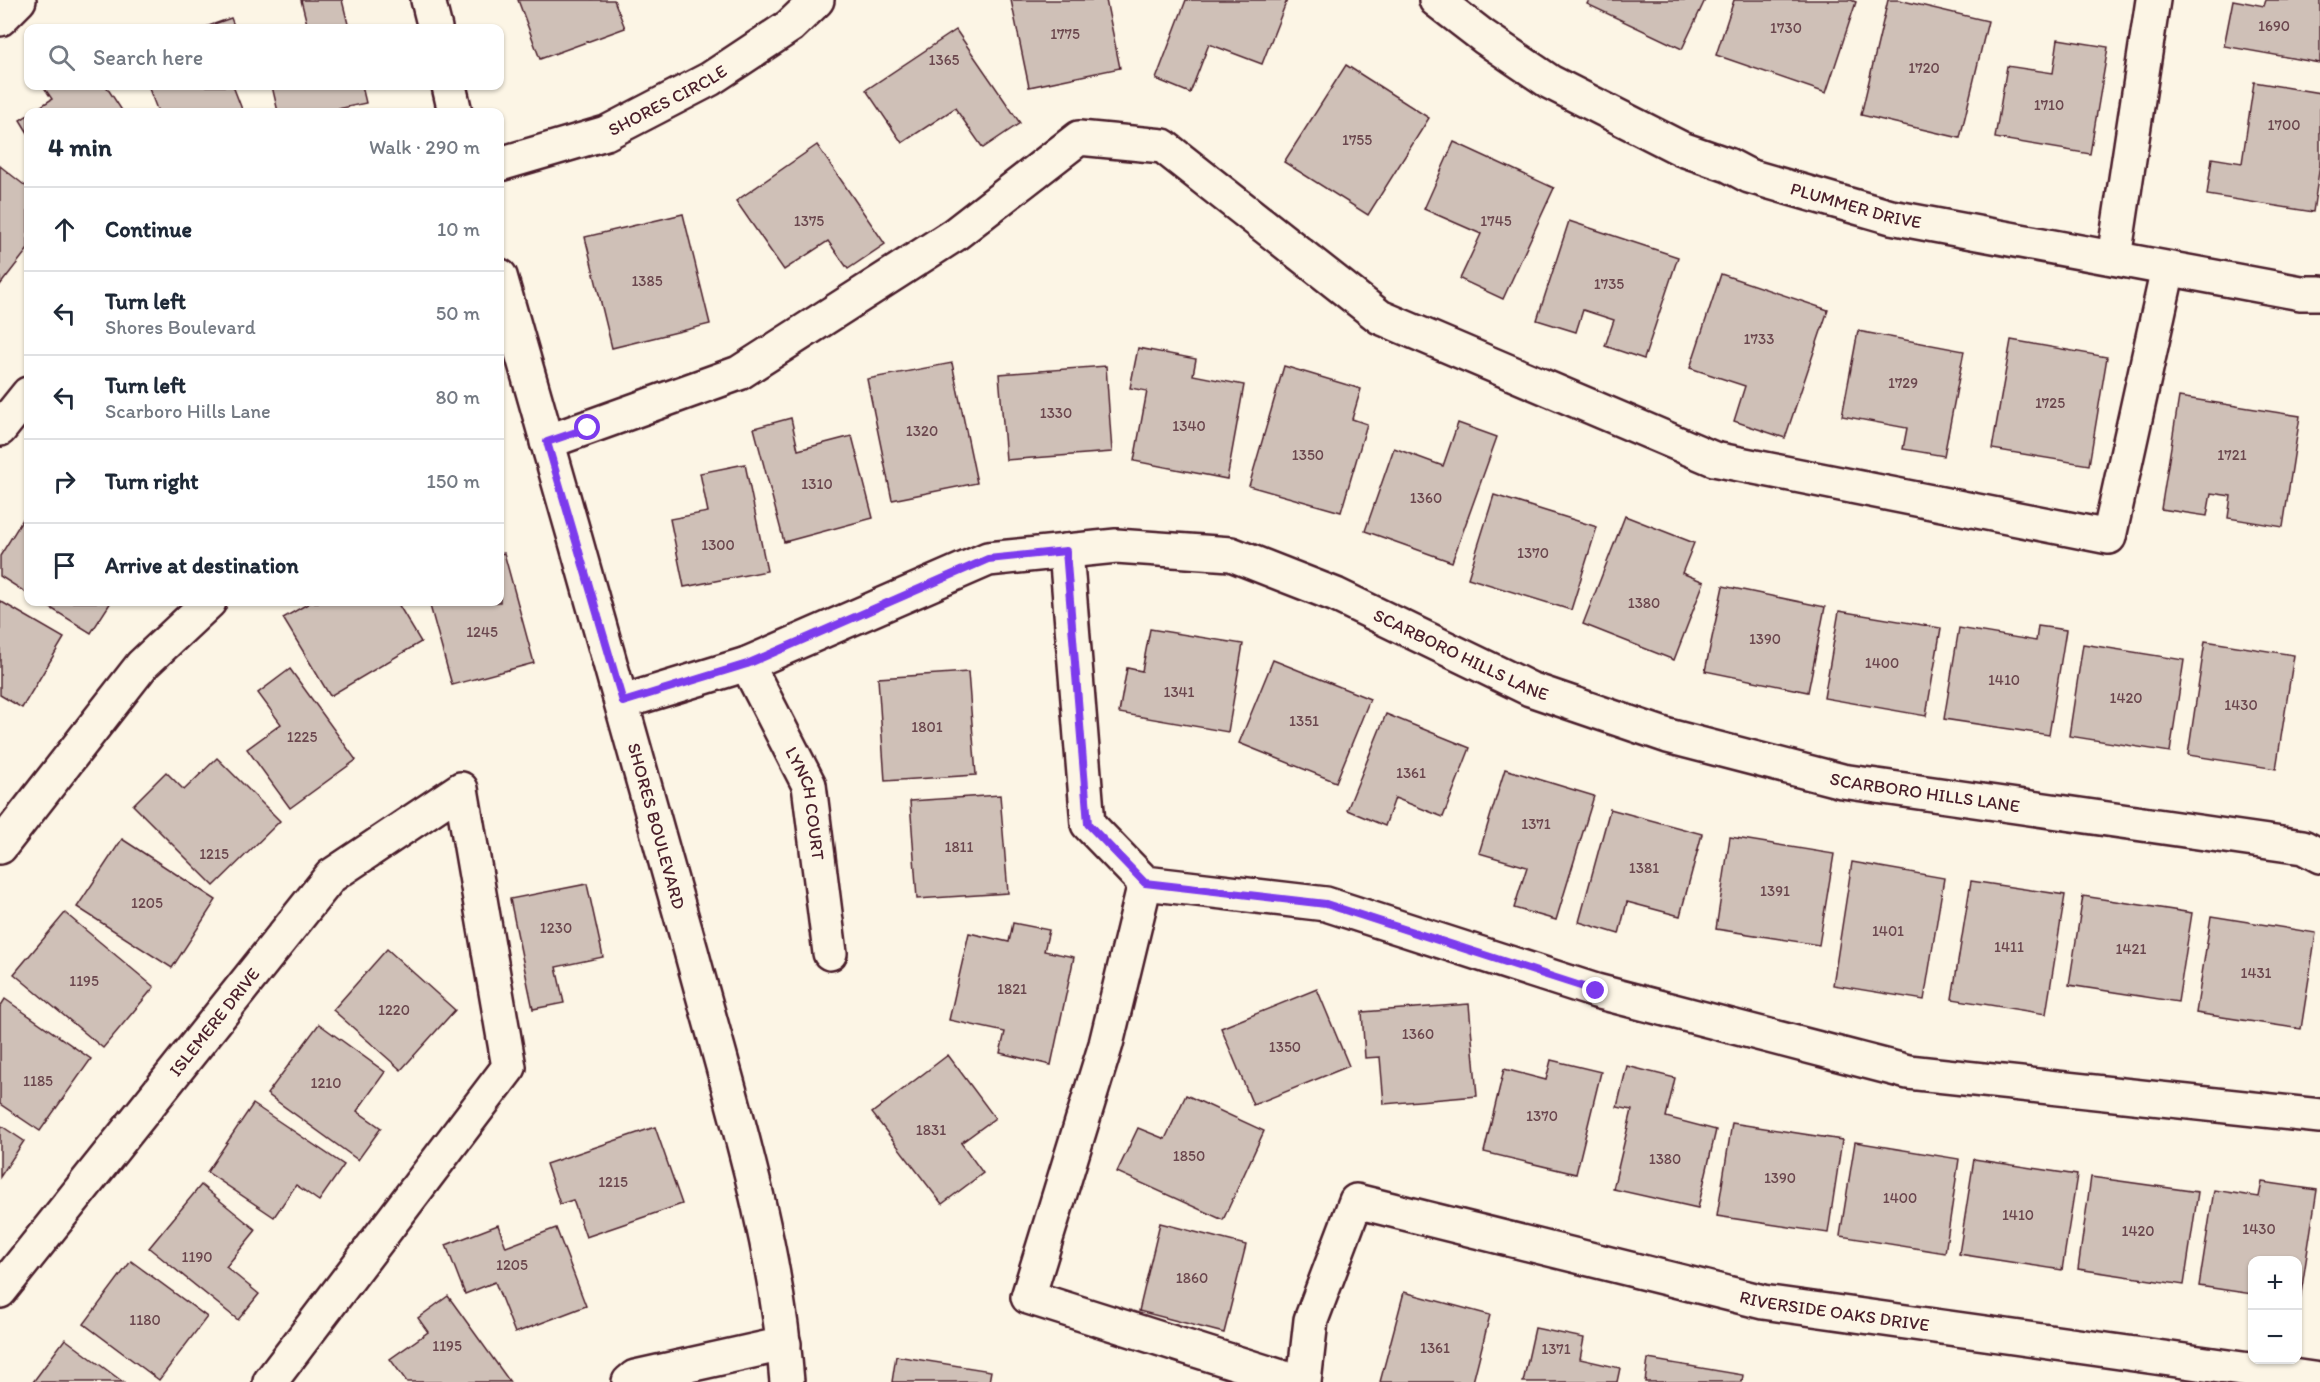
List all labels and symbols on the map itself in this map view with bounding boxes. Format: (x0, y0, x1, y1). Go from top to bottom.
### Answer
house number: 1690 (2258, 17, 2290, 35)
house number: 1730 (1770, 19, 1802, 37)
house number: 1775 (1050, 25, 1080, 43)
house number: 1365 (929, 51, 960, 69)
house number: 1720 (1908, 59, 1940, 77)
street label: SHORES CIRCLE (605, 60, 731, 141)
house number: 1710 (2034, 96, 2064, 114)
house number: 1700 (2268, 116, 2300, 134)
house number: 1755 (1342, 131, 1372, 149)
street label: PLUMMER DRIVE (1788, 178, 1923, 233)
house number: 1375 (794, 212, 824, 230)
house number: 1745 (1480, 212, 1512, 230)
house number: 1385 (631, 272, 663, 290)
house number: 1735 (1594, 275, 1624, 293)
house number: 1733 (1744, 330, 1774, 348)
house number: 1729 (1888, 374, 1918, 392)
house number: 1725 (2035, 394, 2065, 412)
house number: 1330 (1040, 404, 1072, 422)
route start (574, 414, 600, 440)
house number: 1340 (1172, 417, 1206, 435)
house number: 1320 (906, 422, 938, 440)
house number: 1350 (1292, 446, 1324, 464)
house number: 1721 (2217, 446, 2247, 464)
house number: 1310 (801, 475, 833, 493)
house number: 1360 (1410, 489, 1442, 507)
house number: 1300 (701, 536, 735, 554)
house number: 1370 (1517, 544, 1549, 562)
house number: 1380 (1628, 594, 1660, 612)
street label: SCARBORO HILLS LANE (1370, 604, 1552, 706)
house number: 1245 (466, 623, 498, 641)
house number: 1390 (1749, 630, 1781, 648)
house number: 1400 (1865, 654, 1899, 672)
house number: 1410 (1988, 671, 2020, 689)
house number: 1341 (1163, 683, 1195, 701)
house number: 1420 (2109, 689, 2143, 707)
house number: 1430 (2224, 696, 2258, 714)
house number: 1351 (1289, 712, 1319, 730)
house number: 1801 (911, 718, 943, 736)
house number: 1225 (287, 728, 317, 746)
street label: SHORES BOULEVARD (623, 741, 690, 912)
street label: LYNCH COURT (780, 743, 829, 861)
house number: 1361 (1396, 764, 1426, 782)
street label: SCARBORO HILLS LANE (1828, 767, 2021, 817)
house number: 1371 (1521, 815, 1551, 833)
house number: 1811 (944, 838, 974, 856)
house number: 1215 (199, 845, 229, 863)
house number: 1381 (1629, 859, 1659, 877)
house number: 1391 (1760, 882, 1790, 900)
house number: 1205 (131, 894, 163, 912)
house number: 1230 (540, 919, 572, 937)
house number: 1401 (1872, 922, 1904, 940)
house number: 1411 (1994, 938, 2024, 956)
house number: 1421 (2116, 940, 2146, 958)
street label: ISLEMERE DRIVE (165, 963, 264, 1081)
house number: 1431 (2240, 964, 2272, 982)
house number: 1195 (69, 972, 99, 990)
route end (1582, 977, 1608, 1003)
house number: 1821 (997, 980, 1027, 998)
house number: 1220 (378, 1001, 410, 1019)
house number: 1360 (1402, 1025, 1434, 1043)
house number: 1350 (1269, 1038, 1301, 1056)
house number: 1185 (23, 1072, 53, 1090)
house number: 1210 (310, 1074, 342, 1092)
house number: 1370 (1526, 1107, 1558, 1125)
house number: 1831 (916, 1121, 946, 1139)
house number: 1850 (1173, 1147, 1205, 1165)
house number: 1380 (1649, 1150, 1681, 1168)
house number: 1390 (1764, 1169, 1796, 1187)
house number: 1215 (598, 1173, 628, 1191)
house number: 1400 (1883, 1189, 1917, 1207)
house number: 1410 (2002, 1206, 2034, 1224)
house number: 1430 (2242, 1220, 2276, 1238)
house number: 1420 (2121, 1222, 2155, 1240)
house number: 1190 (181, 1248, 213, 1266)
house number: 1205 (496, 1256, 528, 1274)
house number: 1860 (1176, 1269, 1208, 1287)
street label: RIVERSIDE OAKS DRIVE (1737, 1286, 1931, 1336)
house number: 1180 (129, 1311, 161, 1329)
house number: 1195 (432, 1337, 462, 1355)
house number: 1361 (1420, 1339, 1450, 1357)
house number: 1371 (1541, 1340, 1571, 1358)

